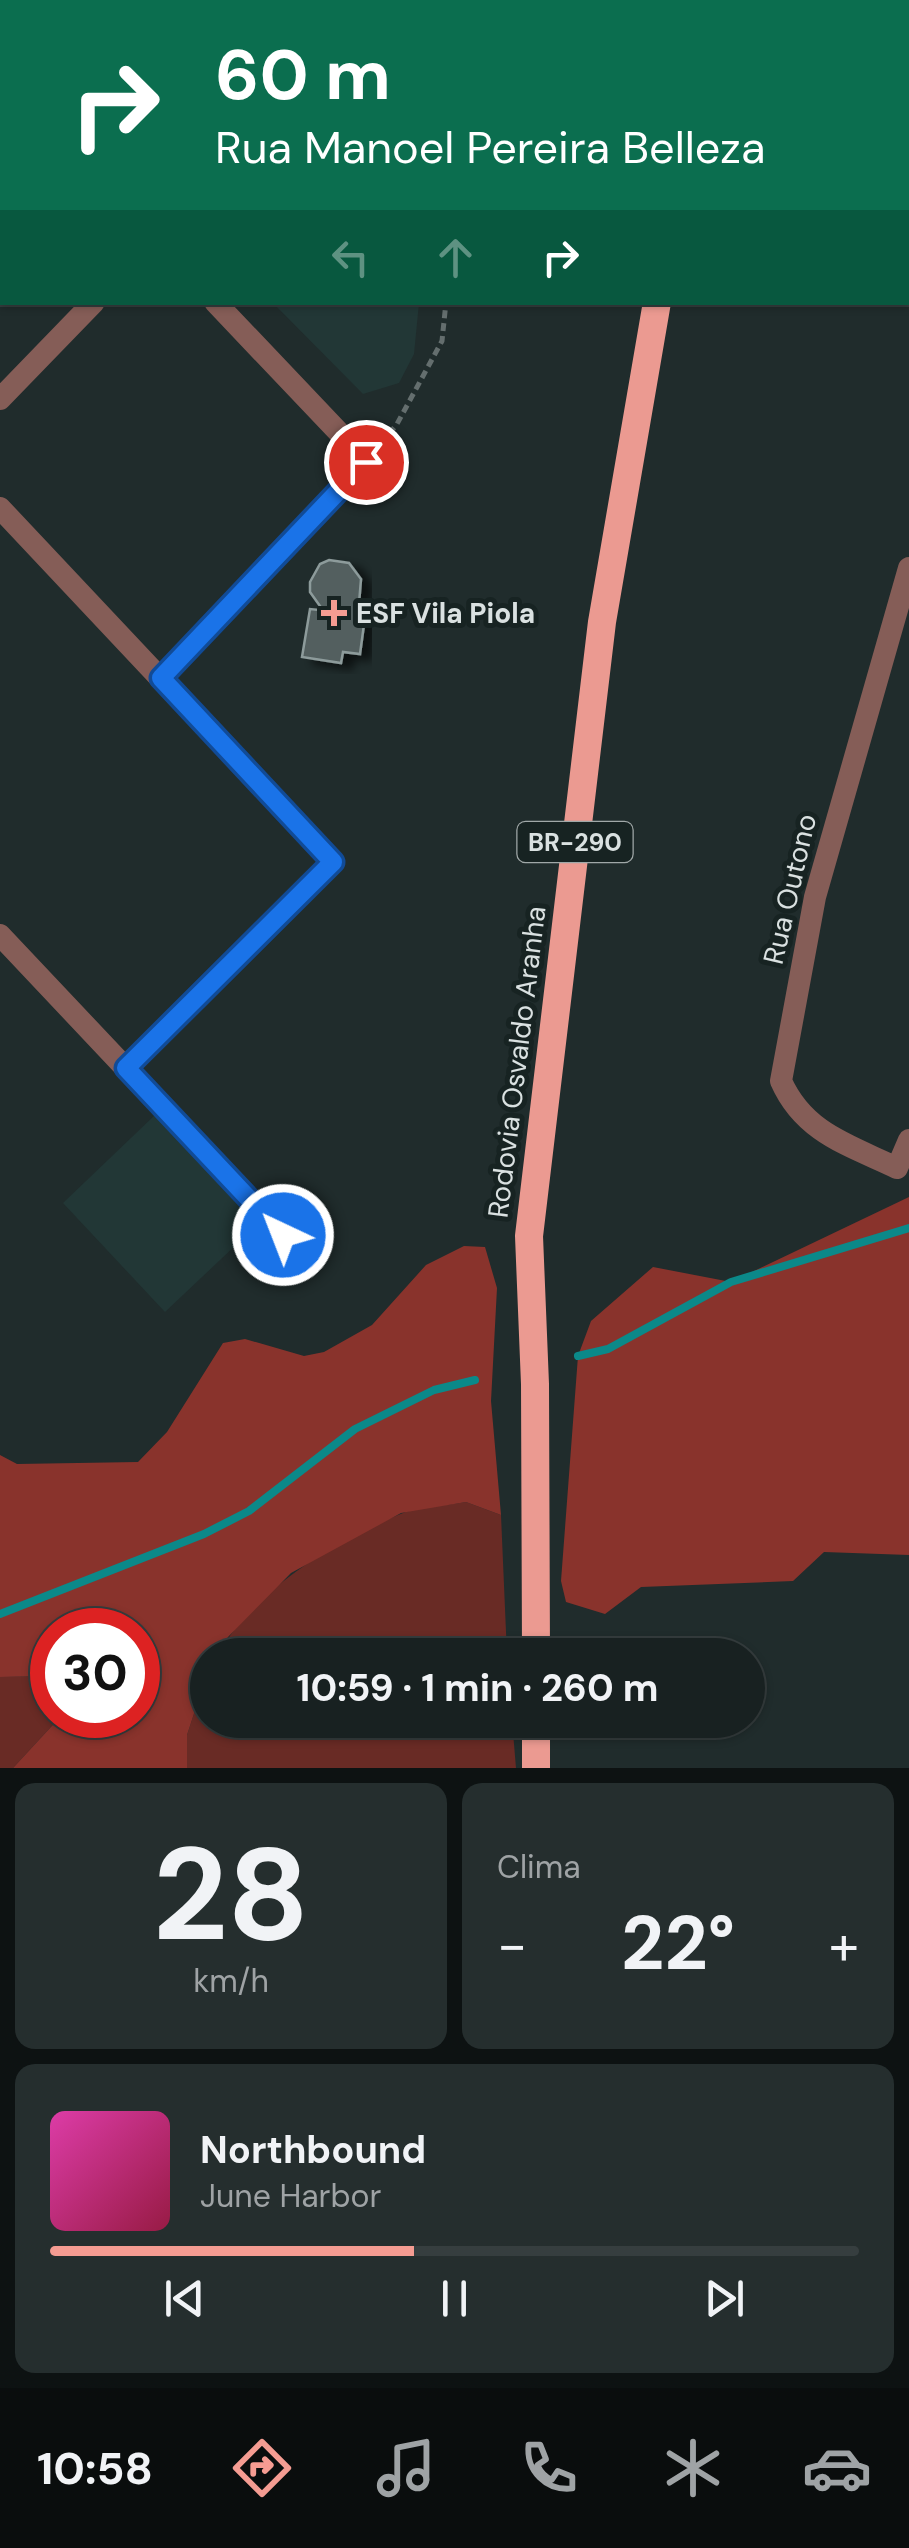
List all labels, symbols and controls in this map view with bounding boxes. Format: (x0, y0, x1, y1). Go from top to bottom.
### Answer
text: 60 m (215, 30, 391, 121)
icon: right (50, 40, 180, 170)
text: Rua Manoel Pereira Belleza (215, 118, 765, 177)
icon: left (323, 230, 378, 285)
icon: ahead (428, 230, 483, 285)
icon: right (533, 230, 588, 285)
pin (324, 420, 409, 505)
icon: arrive (339, 435, 394, 490)
place label: ESF Vila Piola (356, 595, 535, 632)
marker: ESF Vila Piola (321, 600, 347, 626)
street label: Rua Outono (755, 810, 825, 968)
road number: BR-290 (518, 822, 632, 862)
street label: Rodovia Osvaldo Aranha (480, 904, 554, 1220)
position arrow (231, 1183, 335, 1287)
speed limit sign: 30 (30, 1608, 160, 1738)
text: 10:59 · 1 min · 260 m (297, 1663, 658, 1713)
text: 28 (153, 1810, 309, 1979)
text: Clima (497, 1846, 581, 1888)
text: 22° (621, 1895, 735, 1992)
text: − (497, 1909, 527, 1981)
text: + (829, 1909, 859, 1981)
text: km/h (193, 1960, 269, 2002)
text: Northbound (200, 2125, 426, 2175)
text: June Harbor (200, 2175, 381, 2217)
icon: previous (157, 2271, 212, 2326)
icon: pause (427, 2271, 482, 2326)
icon: next (697, 2271, 752, 2326)
icon: directions (227, 2433, 297, 2503)
icon: music (371, 2433, 441, 2503)
icon: phone (514, 2433, 584, 2503)
icon: climate (658, 2433, 728, 2503)
icon: car (802, 2433, 872, 2503)
text: 10:58 (37, 2439, 153, 2498)

